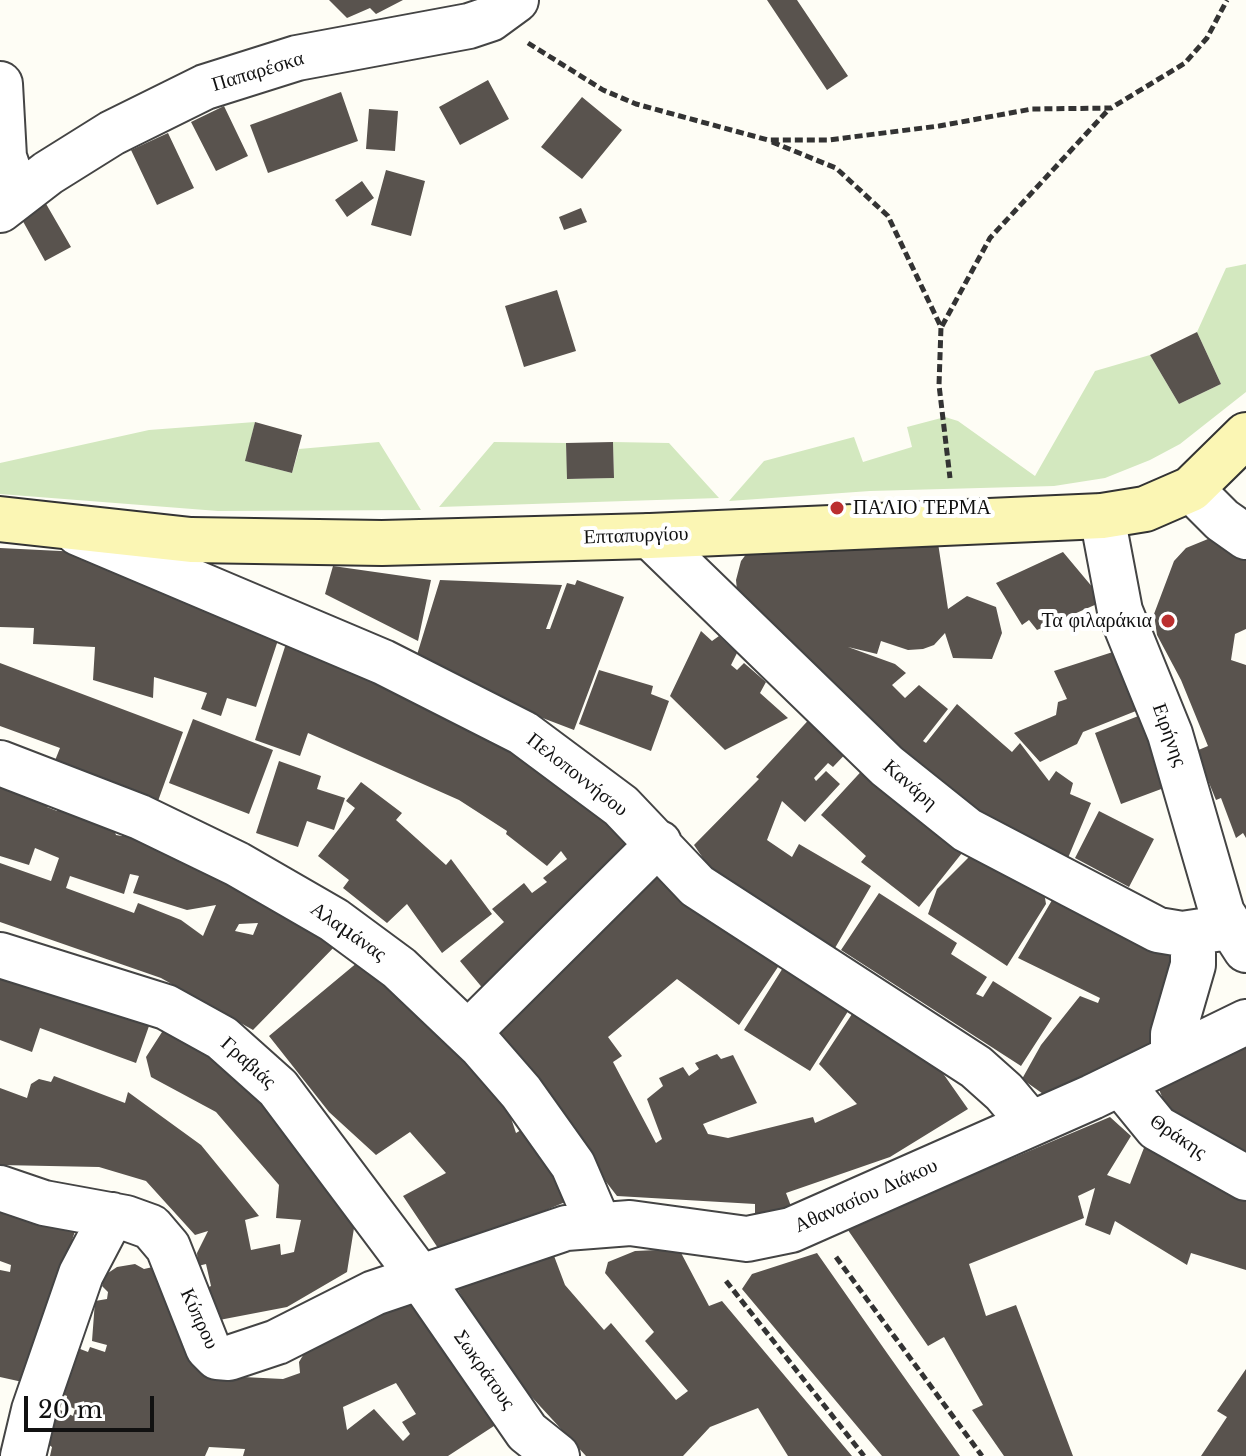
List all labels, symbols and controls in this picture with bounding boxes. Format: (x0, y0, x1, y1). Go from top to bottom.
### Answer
street label: Παπαρέσκα (209, 47, 307, 97)
place label: ΠΑΛΙΟ ΤΕΡΜΑ (853, 496, 991, 520)
marker: ΠΑΛΙΟ ΤΕΡΜΑ (828, 499, 846, 517)
street label: Επταπυργίου (583, 522, 689, 550)
place label: Τα φιλαράκια (1041, 609, 1152, 633)
marker: Τα φιλαράκια (1159, 612, 1177, 630)
street label: Ειρήνης (1147, 700, 1191, 770)
street label: Πελοποννήσου (522, 728, 632, 822)
street label: Κανάρη (878, 755, 942, 815)
street label: Αλαμάνας (306, 897, 390, 967)
street label: Γραβιάς (215, 1032, 281, 1094)
street label: Θράκης (1145, 1109, 1211, 1165)
street label: Αθανασίου Διάκου (791, 1154, 941, 1238)
street label: Κύπρου (175, 1285, 223, 1353)
street label: Σωκράτους (448, 1326, 520, 1414)
scale bar (28, 1380, 158, 1430)
text: 20 m (38, 1395, 103, 1424)

